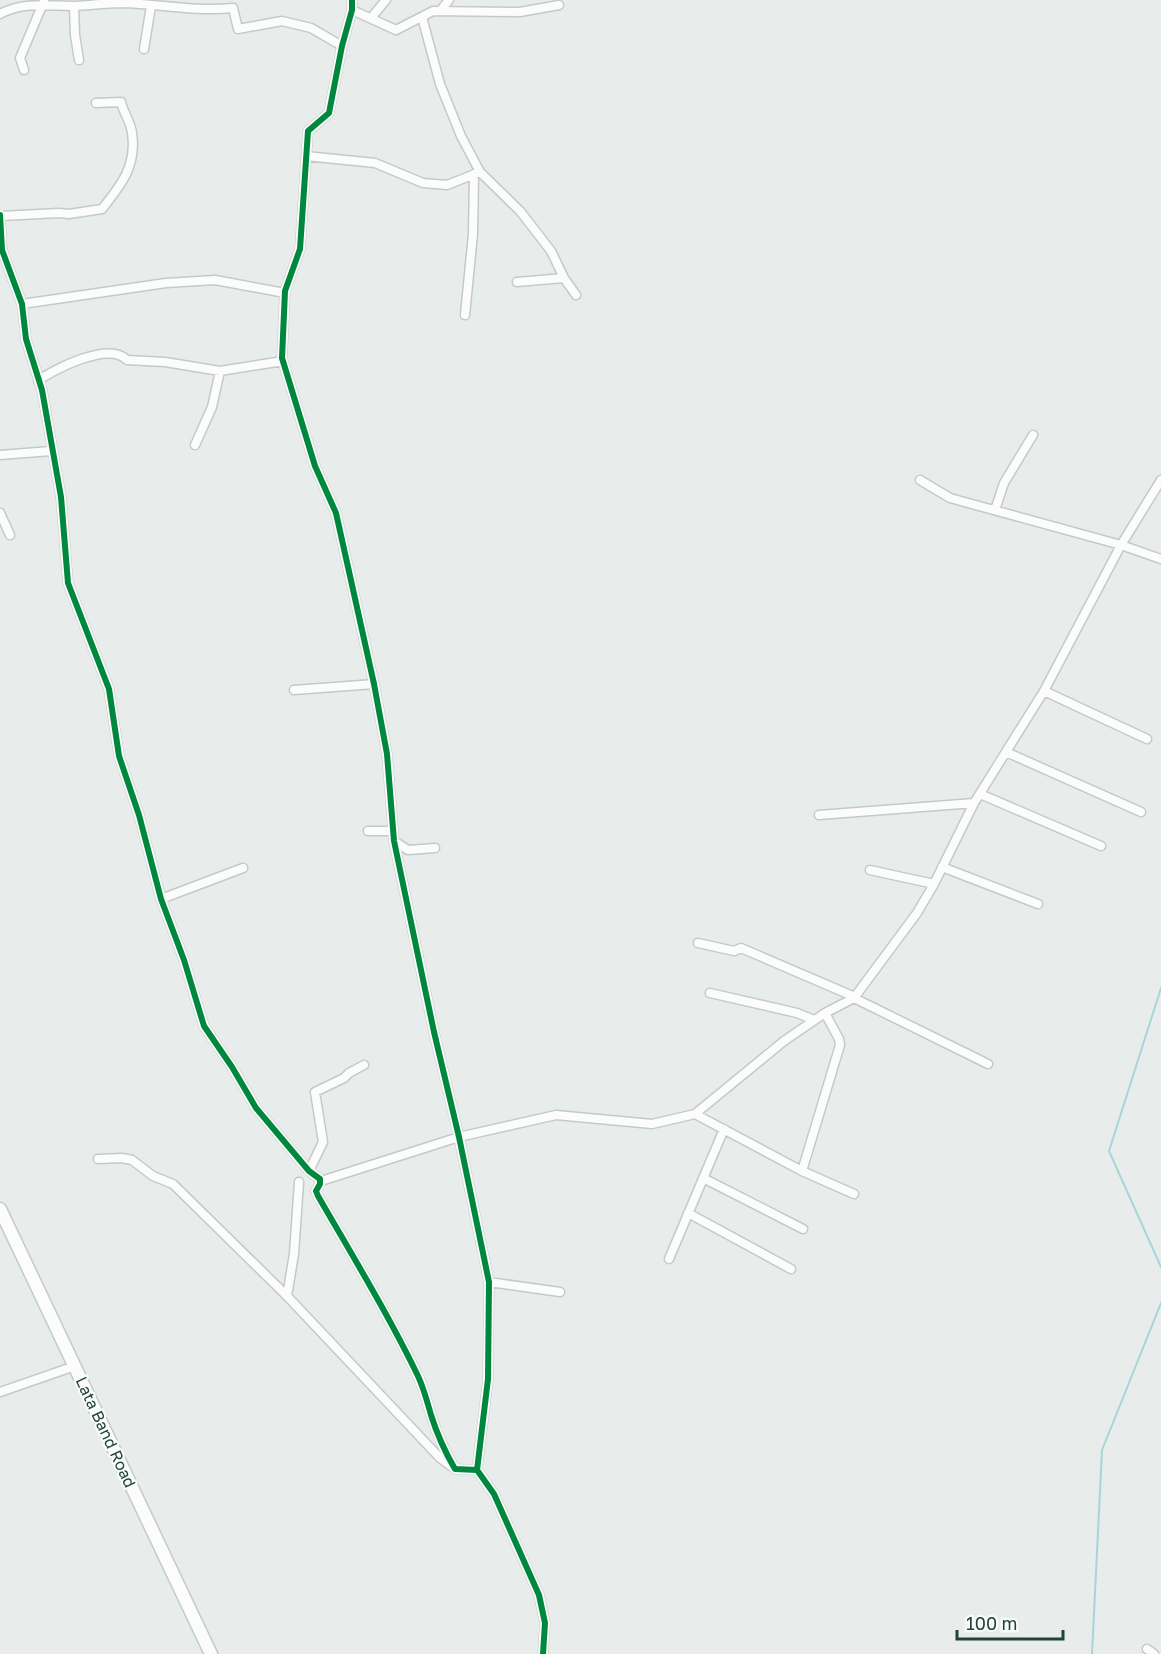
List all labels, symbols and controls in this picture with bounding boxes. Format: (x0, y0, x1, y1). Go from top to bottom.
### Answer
street label: Lata Band Road (72, 1373, 140, 1491)
scale bar (957, 1603, 1064, 1641)
text: 100 m (966, 1612, 1017, 1634)

